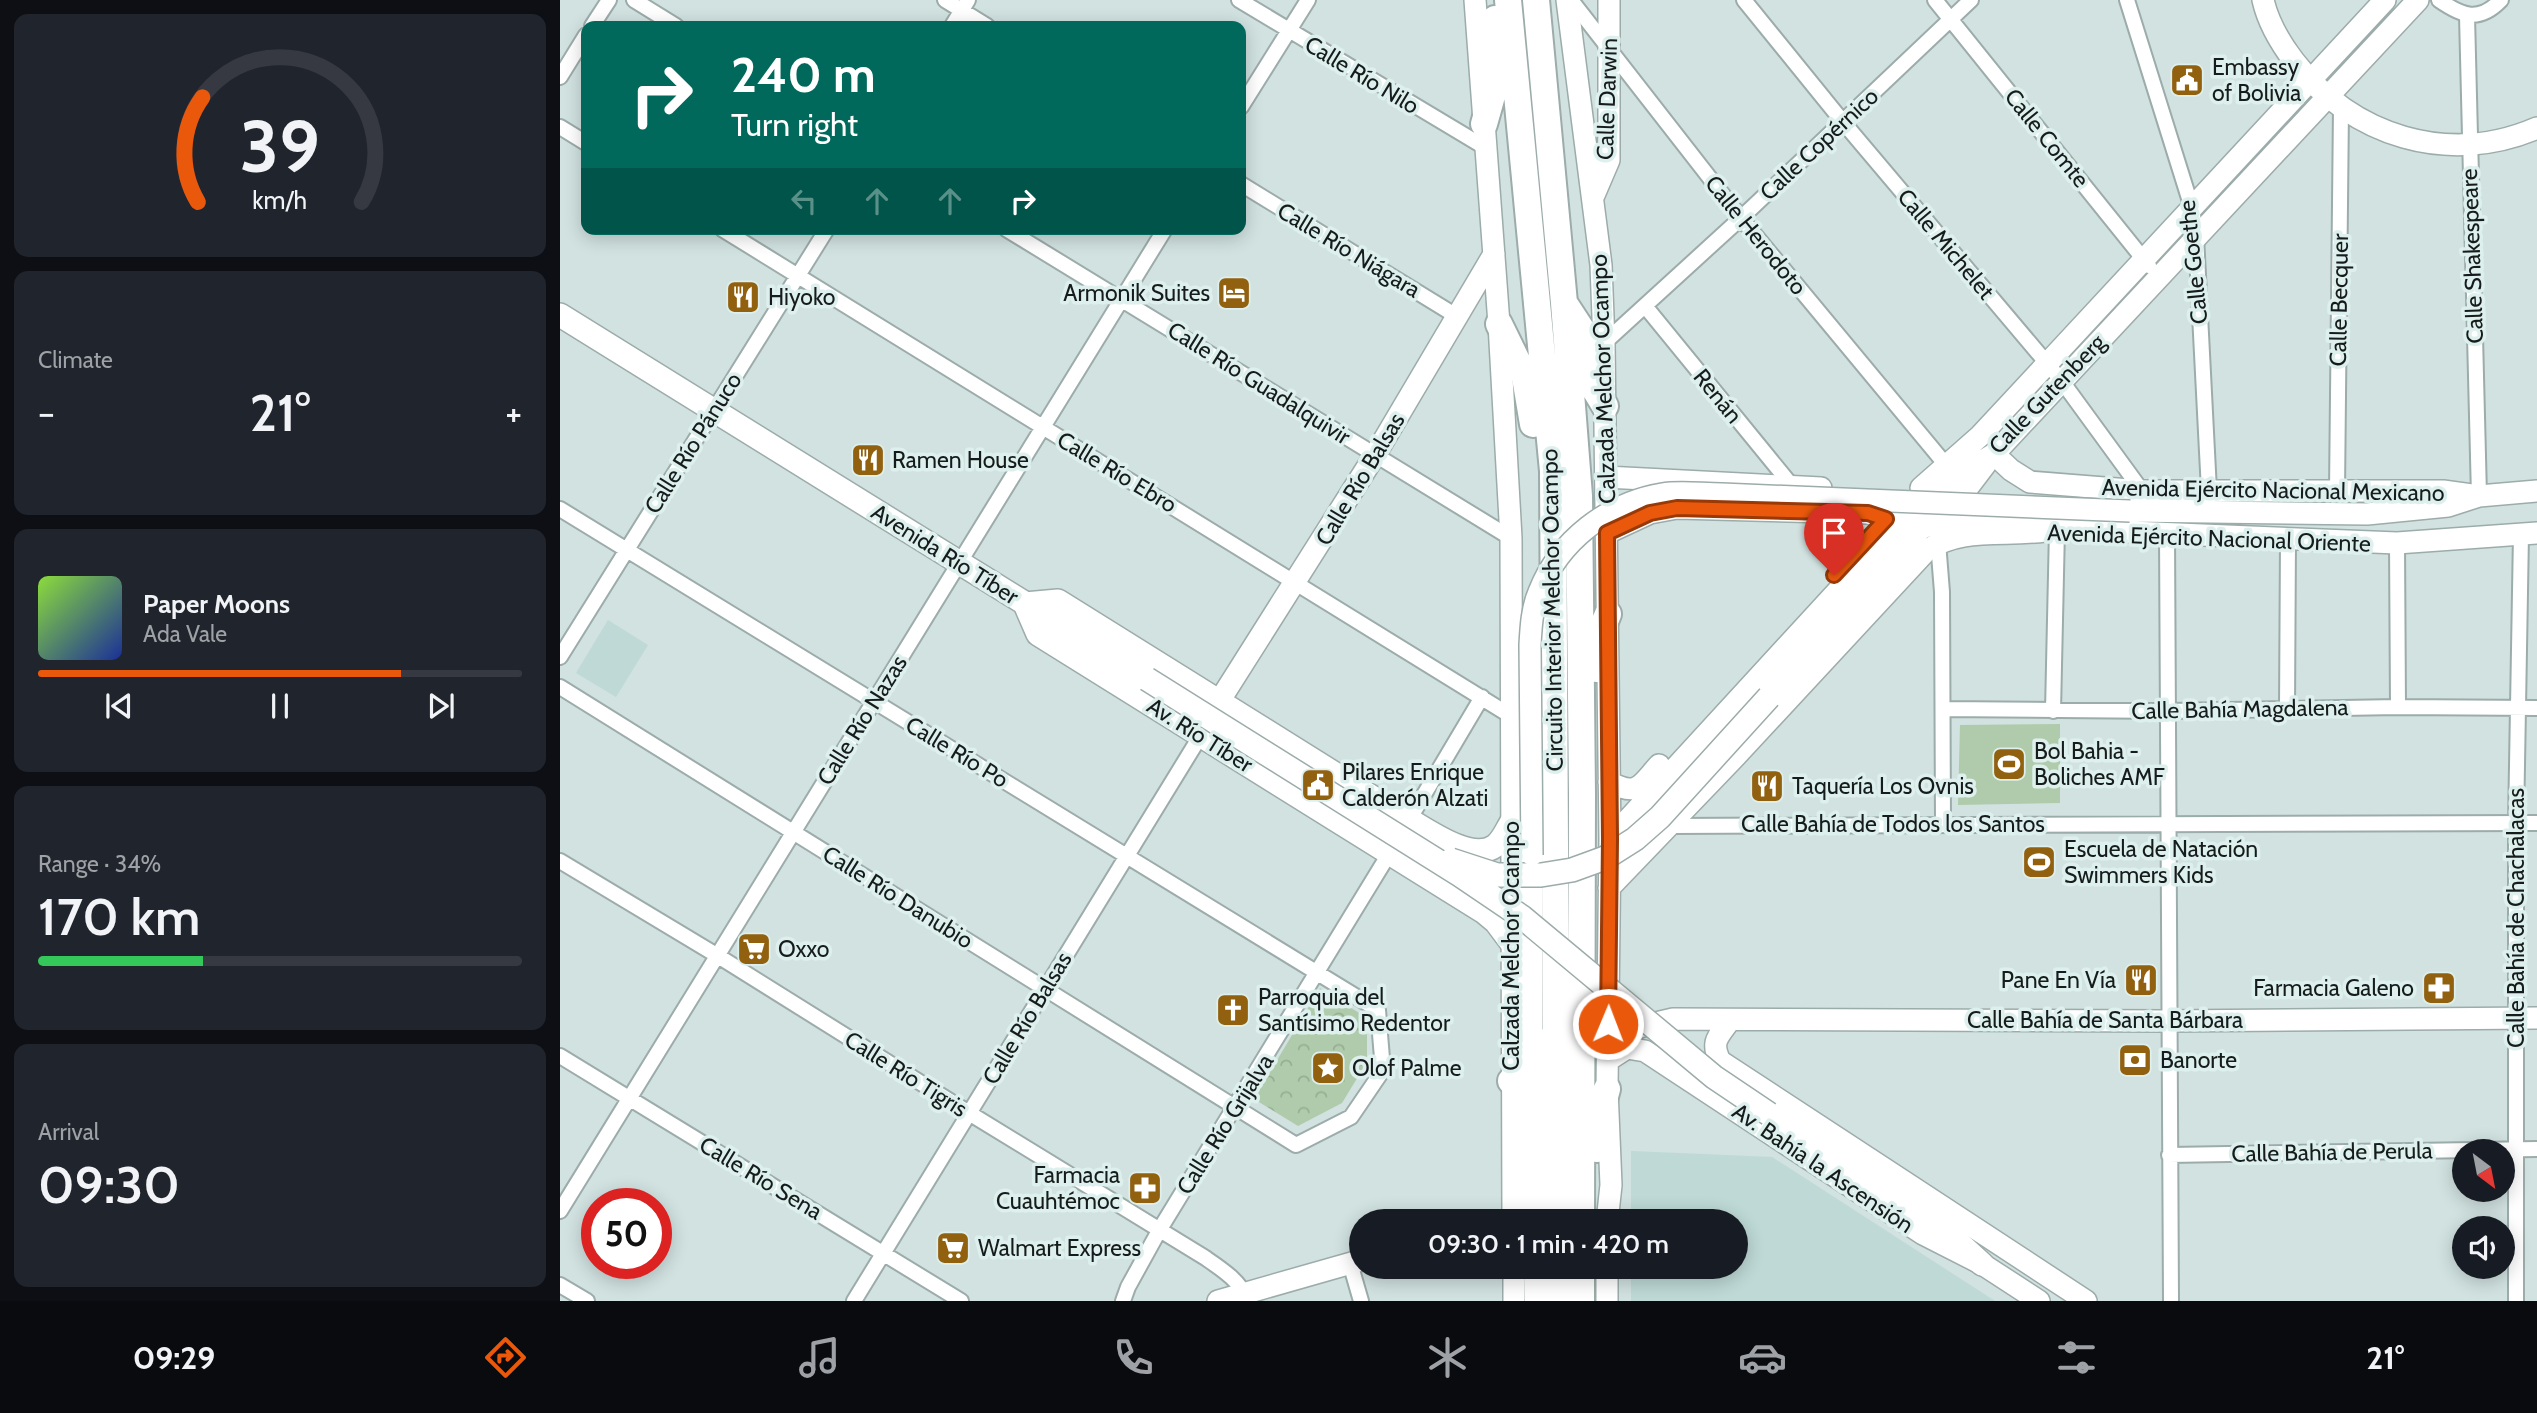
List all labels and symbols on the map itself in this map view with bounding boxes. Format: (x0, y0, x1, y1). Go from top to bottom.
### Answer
street label: Calle Río Nilo (1300, 30, 1424, 120)
street label: Calle Darwin (1591, 37, 1623, 161)
place label: Embassy of Bolivia (2212, 53, 2301, 107)
public building icon: Embassy of Bolivia (2168, 61, 2206, 99)
street label: Calle Copérnico (1754, 82, 1884, 206)
street label: Calle Comte (1999, 83, 2095, 193)
street label: Calle Shakespeare (2455, 168, 2489, 344)
street label: Calle Herodoto (1699, 170, 1813, 300)
street label: Calle Michelet (1892, 183, 2001, 305)
street label: Calle Río Niágara (1272, 196, 1426, 304)
street label: Calle Goethe (2173, 198, 2213, 325)
street label: Calle Becquer (2324, 233, 2354, 367)
street label: Calzada Melchor Ocampo (1585, 254, 1621, 504)
hotel icon: Armonik Suites (1215, 274, 1253, 312)
restaurant icon: Hiyoko (724, 278, 762, 316)
place label: Armonik Suites (1063, 279, 1210, 307)
place label: Hiyoko (768, 283, 835, 311)
street label: Calle Río Guadalquivir (1163, 315, 1356, 451)
street label: Calle Gutenberg (1983, 328, 2112, 460)
street label: Renán (1688, 363, 1748, 429)
street label: Calle Río Pánuco (638, 367, 748, 519)
street label: Calle Río Balsas (1309, 408, 1411, 550)
street label: Calle Río Ebro (1052, 425, 1182, 519)
restaurant icon: Ramen House (849, 441, 887, 479)
place label: Ramen House (892, 446, 1029, 474)
street label: Circuito Interior Melchor Ocampo (1535, 448, 1569, 772)
street label: Avenida Ejército Nacional Mexicano (2101, 473, 2445, 507)
street label: Avenida Río Tíber (866, 498, 1024, 611)
pin (1804, 503, 1864, 575)
street label: Avenida Ejército Nacional Oriente (2047, 518, 2371, 558)
street label: Calle Río Nazas (811, 650, 913, 790)
street label: Av. Río Tíber (1142, 692, 1259, 779)
street label: Calle Bahía Magdalena (2131, 693, 2349, 725)
street label: Calle Río Po (901, 710, 1013, 794)
place label: Bol Bahia - Boliches AMF (2034, 737, 2165, 791)
sports icon: Bol Bahia - Boliches AMF (1990, 745, 2028, 783)
place label: Pilares Enrique Calderón Alzati (1342, 758, 1488, 812)
public building icon: Pilares Enrique Calderón Alzati (1299, 766, 1337, 804)
restaurant icon: Taquería Los Ovnis (1748, 767, 1786, 805)
place label: Taquería Los Ovnis (1792, 772, 1974, 800)
street label: Calle Bahía de Chachalacas (2502, 788, 2530, 1048)
street label: Calle Bahía de Todos los Santos (1741, 810, 2045, 838)
street label: Calzada Melchor Ocampo (1497, 821, 1525, 1071)
place label: Escuela de Natación Swimmers Kids (2064, 835, 2258, 889)
street label: Calle Río Danubio (818, 840, 978, 954)
sports icon: Escuela de Natación Swimmers Kids (2020, 843, 2058, 881)
supermarket icon: Oxxo (735, 930, 773, 968)
place label: Oxxo (778, 935, 830, 963)
street label: Calle Río Balsas (976, 947, 1078, 1089)
restaurant icon: Pane En Vía (2122, 961, 2160, 999)
place label: Pane En Vía (2001, 966, 2116, 994)
pharmacy icon: Farmacia Galeno (2420, 969, 2458, 1007)
place label: Farmacia Galeno (2253, 974, 2414, 1002)
place label: Parroquia del Santísimo Redentor (1258, 983, 1451, 1037)
position arrow (1571, 987, 1645, 1061)
church icon: Parroquia del Santísimo Redentor (1214, 991, 1252, 1029)
street label: Calle Bahía de Santa Bárbara (1967, 1006, 2243, 1034)
street label: Calle Río Tigris (839, 1025, 973, 1123)
bank icon: Banorte (2116, 1041, 2154, 1079)
place label: Banorte (2160, 1046, 2237, 1074)
street label: Calle Río Grijalva (1171, 1049, 1279, 1199)
place icon: Olof Palme (1309, 1049, 1347, 1087)
place label: Olof Palme (1352, 1054, 1462, 1082)
street label: Av. Bahía la Ascensión (1727, 1097, 1919, 1239)
street label: Calle Río Sena (694, 1130, 828, 1226)
street label: Calle Bahía de Perula (2231, 1136, 2433, 1168)
north arrow (2452, 1139, 2515, 1202)
place label: Farmacia Cuauhtémoc (996, 1161, 1120, 1215)
pharmacy icon: Farmacia Cuauhtémoc (1126, 1169, 1164, 1207)
speed limit sign: 50 (581, 1188, 672, 1279)
supermarket icon: Walmart Express (934, 1229, 972, 1267)
place label: Walmart Express (978, 1234, 1141, 1262)

